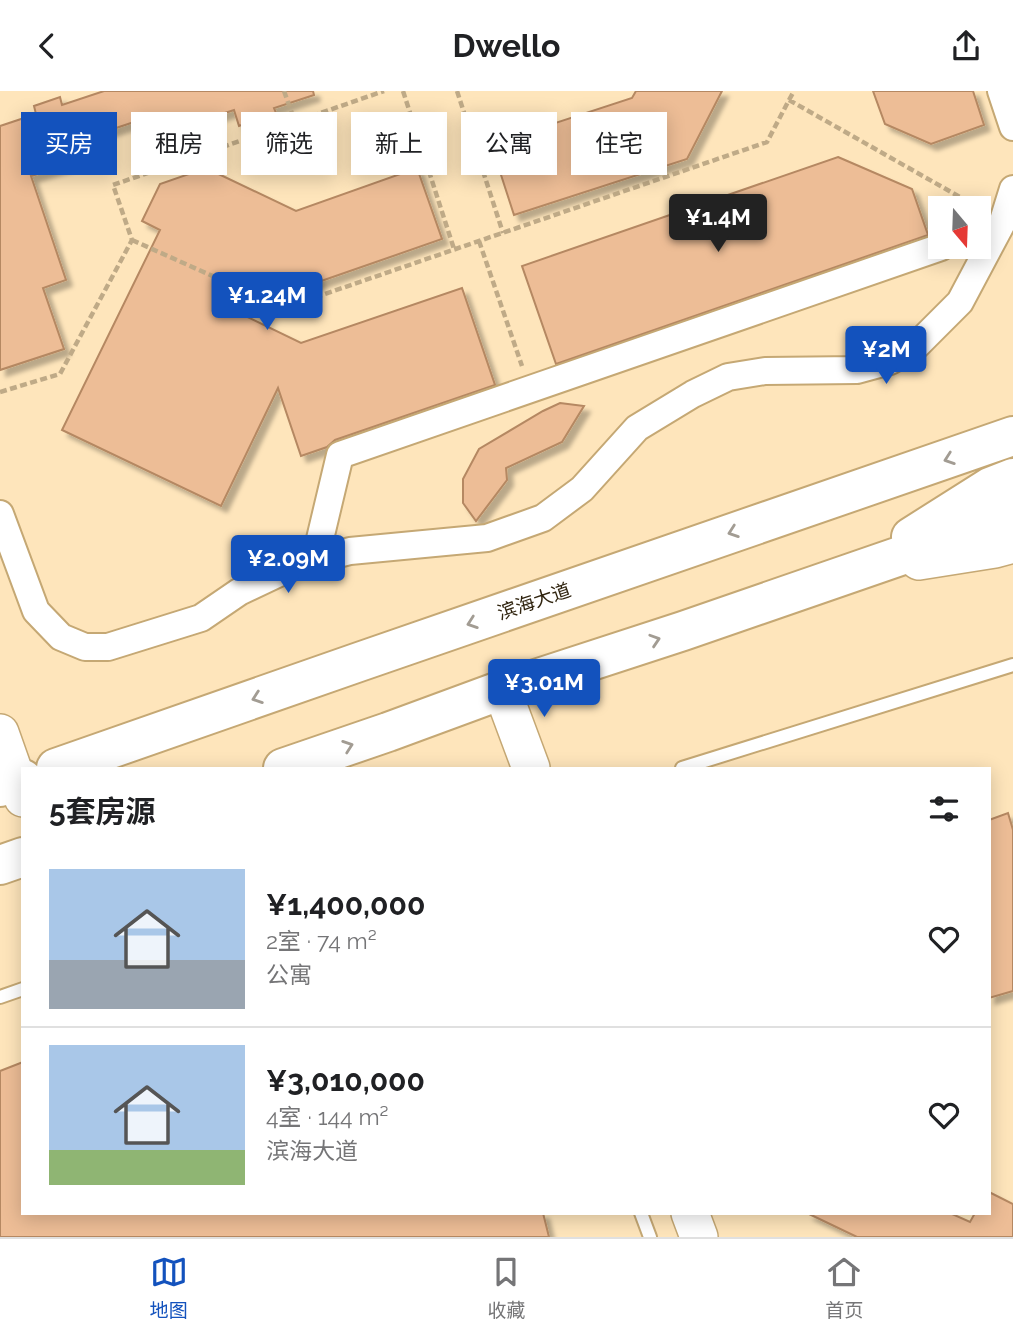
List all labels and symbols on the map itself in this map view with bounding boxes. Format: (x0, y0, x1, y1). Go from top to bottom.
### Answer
pin: ¥1.4M (669, 195, 767, 254)
north arrow (928, 196, 990, 259)
pin: ¥1.24M (210, 273, 324, 332)
pin: ¥2M (852, 327, 920, 386)
one-way arrow (943, 451, 955, 465)
one-way arrow (728, 524, 740, 538)
pin: ¥2.09M (231, 535, 345, 595)
street label: 滨海大道 (494, 578, 574, 624)
one-way arrow (466, 615, 479, 629)
one-way arrow (649, 633, 661, 648)
pin: ¥3.01M (487, 659, 601, 719)
one-way arrow (252, 690, 264, 704)
one-way arrow (341, 740, 353, 754)

